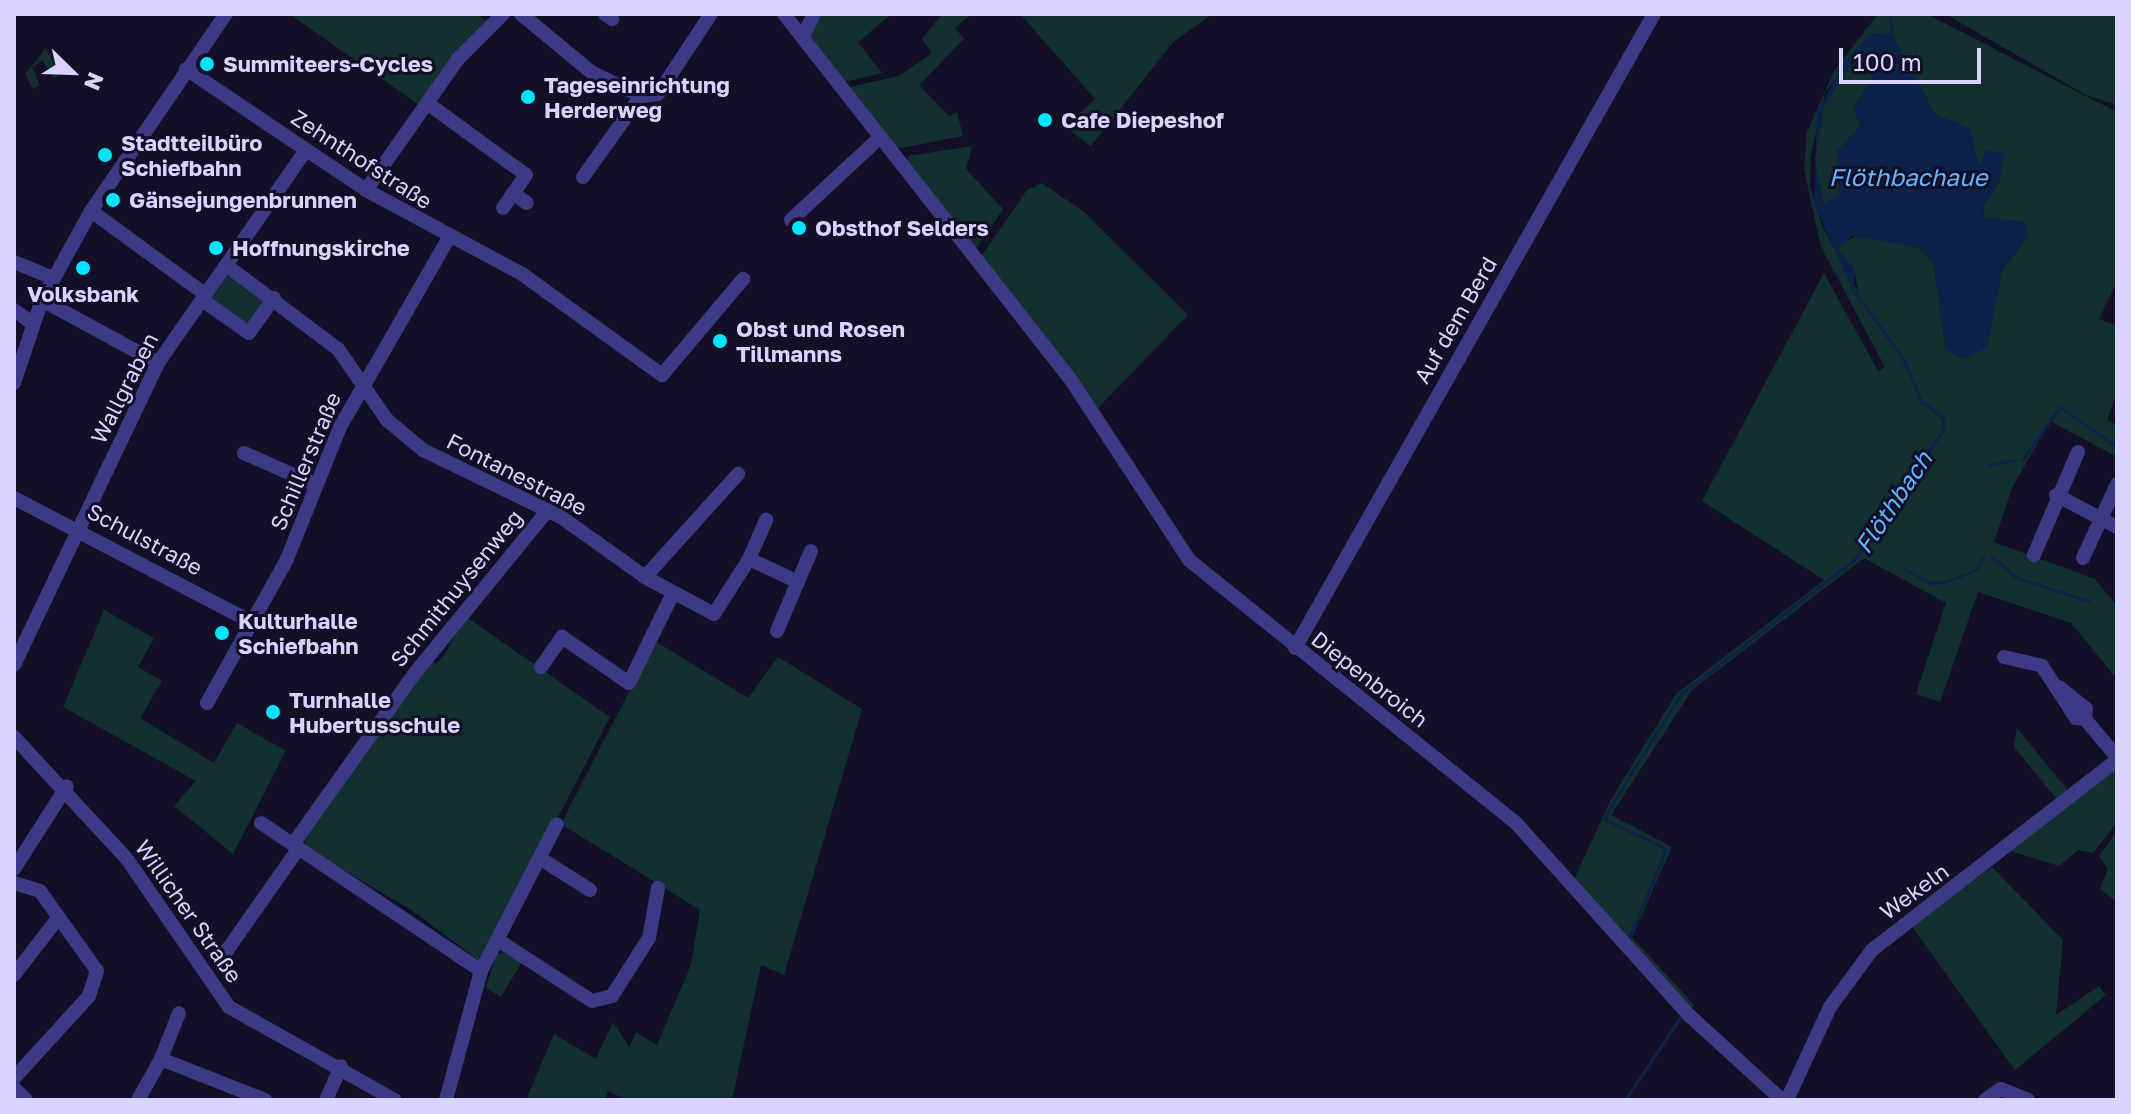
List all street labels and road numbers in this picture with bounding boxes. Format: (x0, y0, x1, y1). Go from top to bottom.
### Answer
street label: Zehnthofstraße (287, 104, 437, 214)
street label: Auf dem Berd (1408, 252, 1502, 388)
street label: Wallgraben (85, 328, 163, 448)
street label: Schillerstraße (264, 388, 346, 534)
street label: Fontanestraße (443, 427, 591, 521)
street label: Schulstraße (83, 498, 207, 580)
street label: Schmithuysenweg (385, 504, 527, 672)
street label: Diepenbroich (1307, 625, 1433, 733)
street label: Willicher Straße (130, 835, 248, 987)
street label: Wekeln (1875, 857, 1953, 925)

